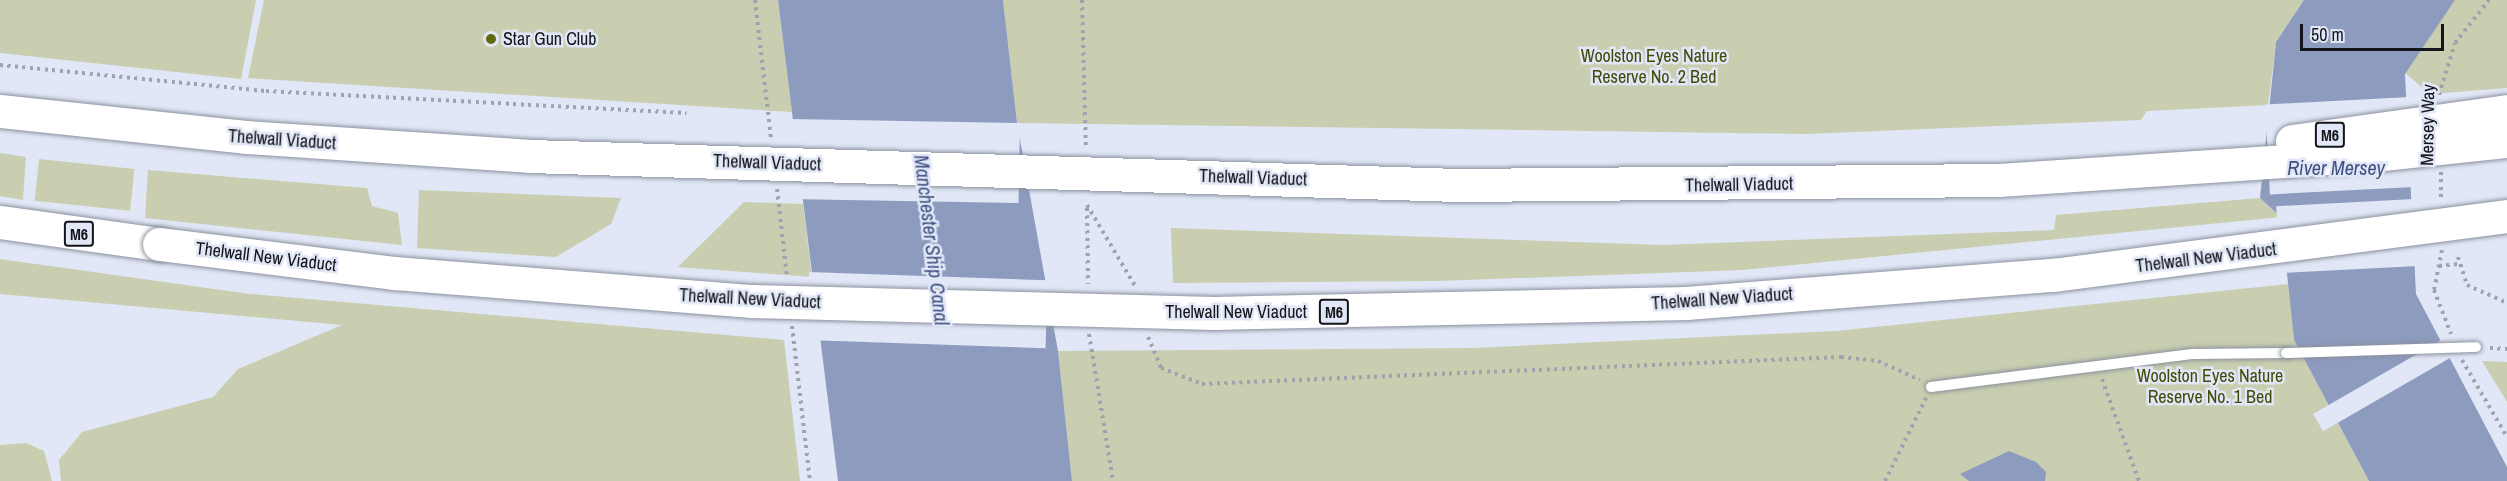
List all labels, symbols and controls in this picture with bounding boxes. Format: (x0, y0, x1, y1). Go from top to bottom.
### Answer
scale bar (2303, 12, 2447, 50)
text: 50 m (2311, 22, 2344, 47)
place label: Star Gun Club (503, 28, 597, 50)
marker: Star Gun Club (484, 32, 498, 46)
park label: Woolston Eyes Nature Reserve No. 2 Bed (1581, 46, 1727, 88)
street label: Mersey Way (2416, 84, 2440, 166)
road number: M6 (2314, 122, 2346, 148)
street label: Thelwall Viaduct (227, 125, 337, 155)
street label: Thelwall Viaduct (713, 150, 821, 176)
water label: Manchester Ship Canal (910, 153, 954, 327)
water label: River Mersey (2287, 155, 2385, 179)
street label: Thelwall Viaduct (1199, 165, 1307, 191)
street label: Thelwall Viaduct (1685, 173, 1793, 197)
road number: M6 (62, 221, 96, 247)
street label: Thelwall New Viaduct (194, 238, 338, 276)
street label: Thelwall New Viaduct (2134, 239, 2278, 277)
street label: Thelwall New Viaduct (1651, 283, 1793, 315)
street label: Thelwall New Viaduct (679, 285, 821, 313)
road number: M6 (1318, 299, 1350, 325)
street label: Thelwall New Viaduct (1165, 301, 1307, 323)
park label: Woolston Eyes Nature Reserve No. 1 Bed (2137, 366, 2283, 409)

